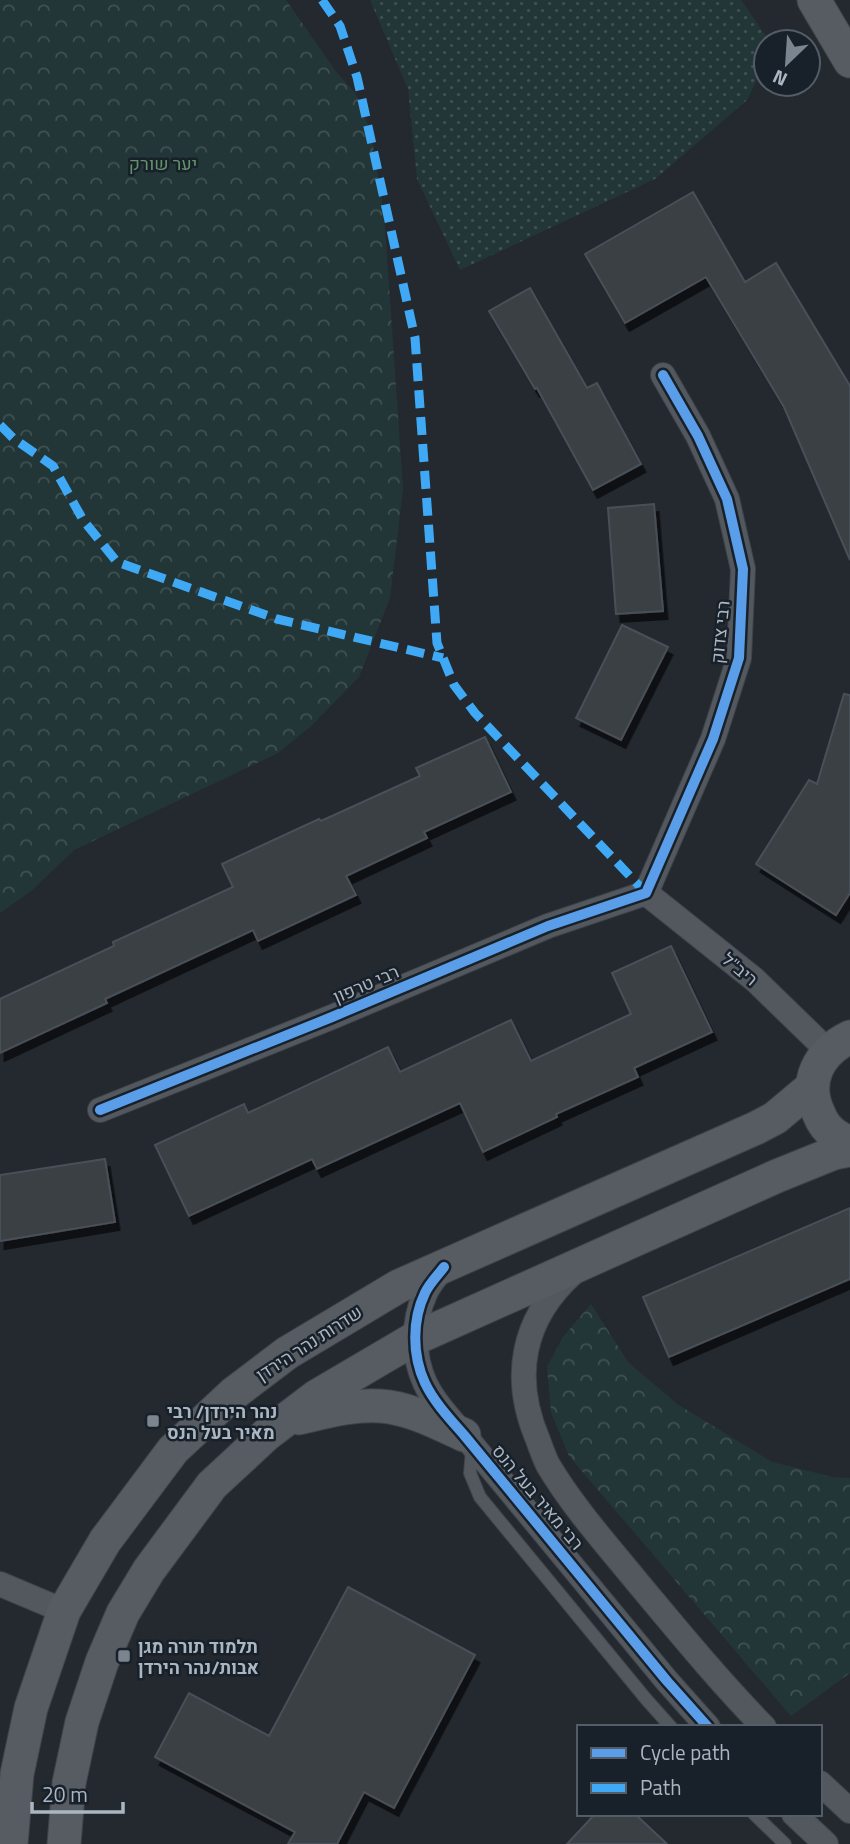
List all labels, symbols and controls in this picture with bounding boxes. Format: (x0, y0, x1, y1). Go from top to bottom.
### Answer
north arrow (752, 28, 822, 98)
text: N (768, 63, 792, 95)
park label: יער שורק (129, 150, 197, 177)
street label: רבי צדוק (703, 599, 737, 665)
street label: ריב"ל (716, 946, 764, 992)
street label: רבי טרפון (329, 958, 403, 1010)
street label: שדרות נהר הירדן (250, 1298, 368, 1388)
place label: נהר הירדן/ רבי מאיר בעל הנס (167, 1398, 277, 1446)
marker: נהר הירדן/ רבי מאיר בעל הנס (145, 1413, 161, 1429)
street label: רבי מאיר בעל הנס (486, 1438, 590, 1556)
place label: תלמוד תורה מגן אבות/נהר הירדן (138, 1633, 259, 1681)
marker: תלמוד תורה מגן אבות/נהר הירדן (116, 1648, 132, 1664)
legend (577, 1725, 822, 1816)
text: Cycle path (640, 1736, 731, 1768)
scale bar (32, 1770, 122, 1814)
text: Path (640, 1771, 682, 1803)
text: 20 m (42, 1778, 88, 1810)

